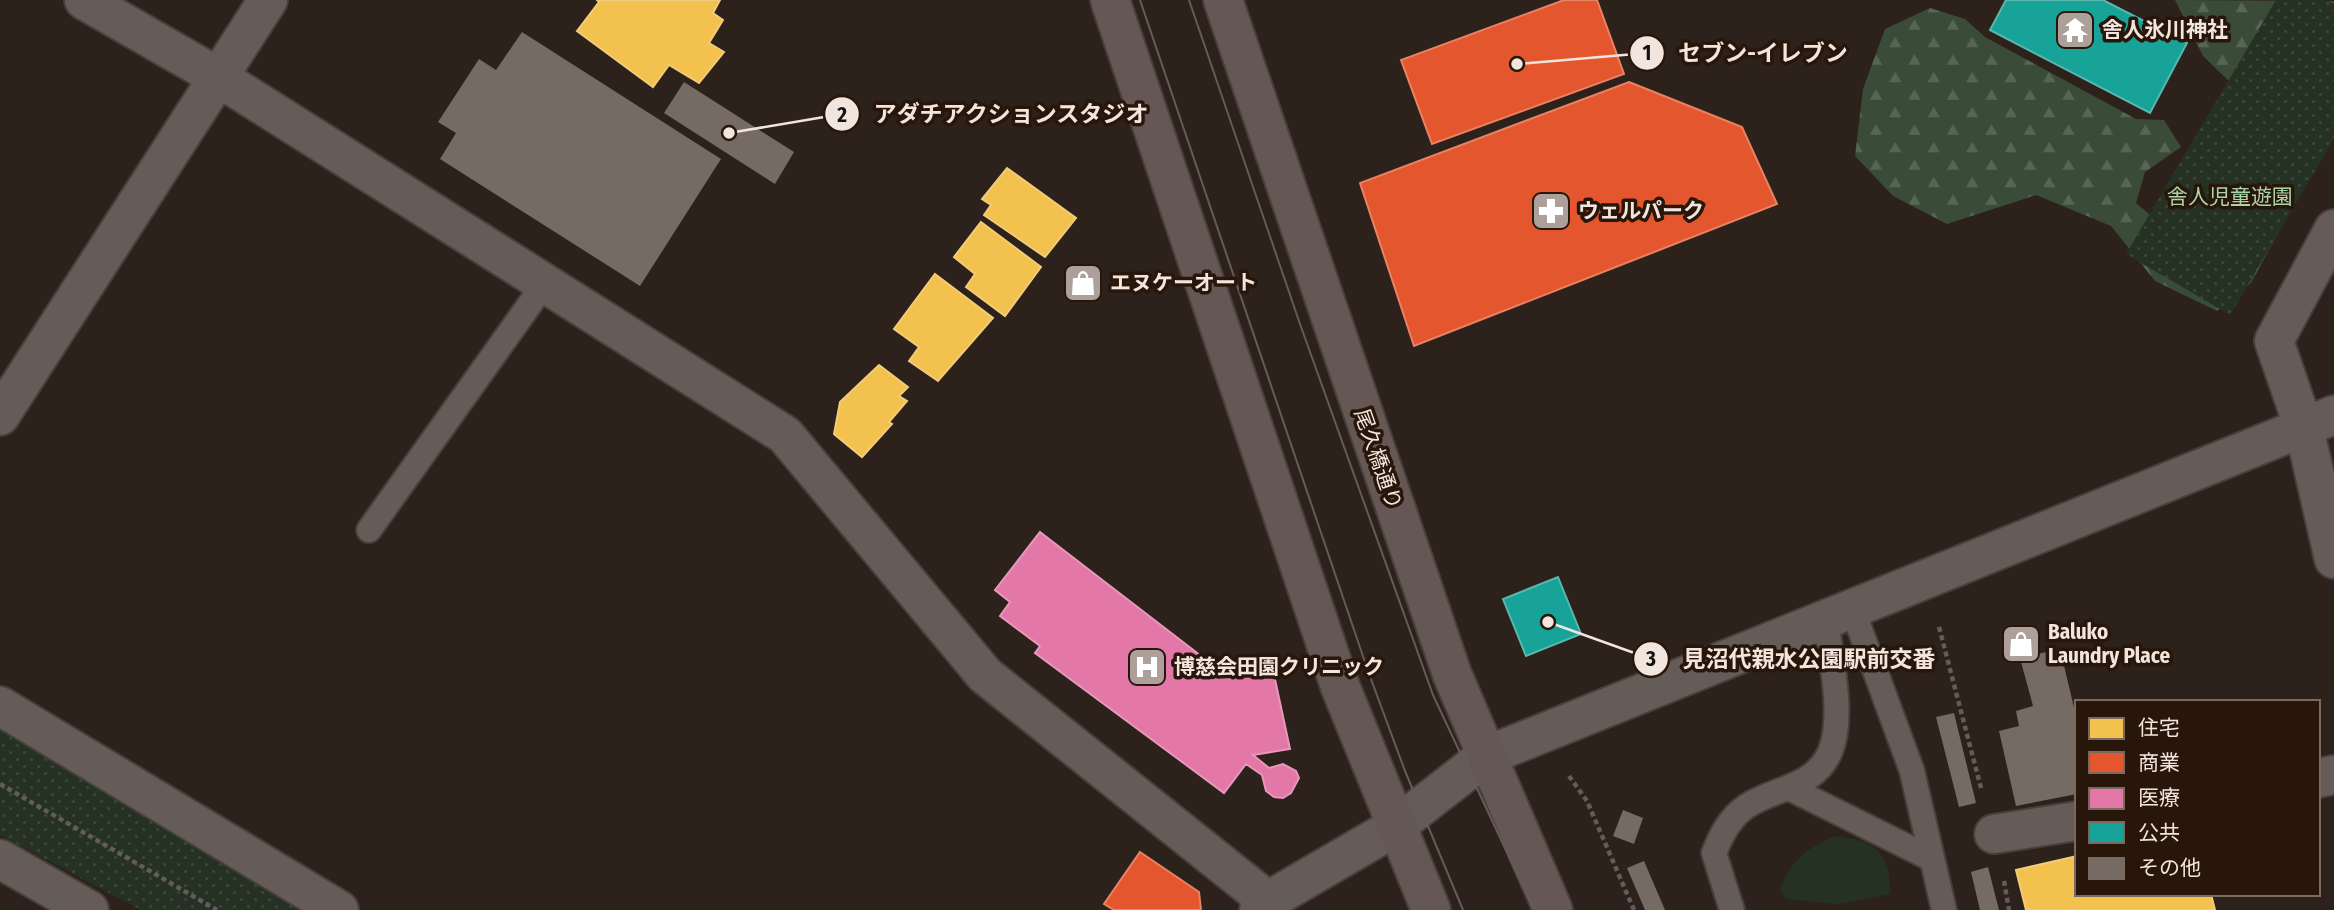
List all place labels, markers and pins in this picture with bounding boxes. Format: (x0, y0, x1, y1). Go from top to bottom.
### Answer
temple icon: 舎人氷川神社 (2054, 9, 2096, 51)
place label: 舎人氷川神社 (2102, 17, 2228, 43)
callout: セブン-イレブン (1630, 31, 1862, 75)
callout: アダチアクションスタジオ (824, 92, 1163, 136)
pharmacy icon: ウェルパーク (1530, 190, 1572, 232)
place label: ウェルパーク (1578, 198, 1704, 224)
shop icon: エヌケーオート (1062, 262, 1104, 304)
place label: エヌケーオート (1110, 270, 1257, 296)
place label: Baluko Laundry Place (2048, 619, 2171, 669)
shop icon: Baluko Laundry Place (2000, 623, 2042, 665)
callout: 見沼代親水公園駅前交番 (1634, 637, 1950, 681)
hospital icon: 博慈会田園クリニック (1126, 646, 1168, 688)
place label: 博慈会田園クリニック (1174, 654, 1384, 680)

